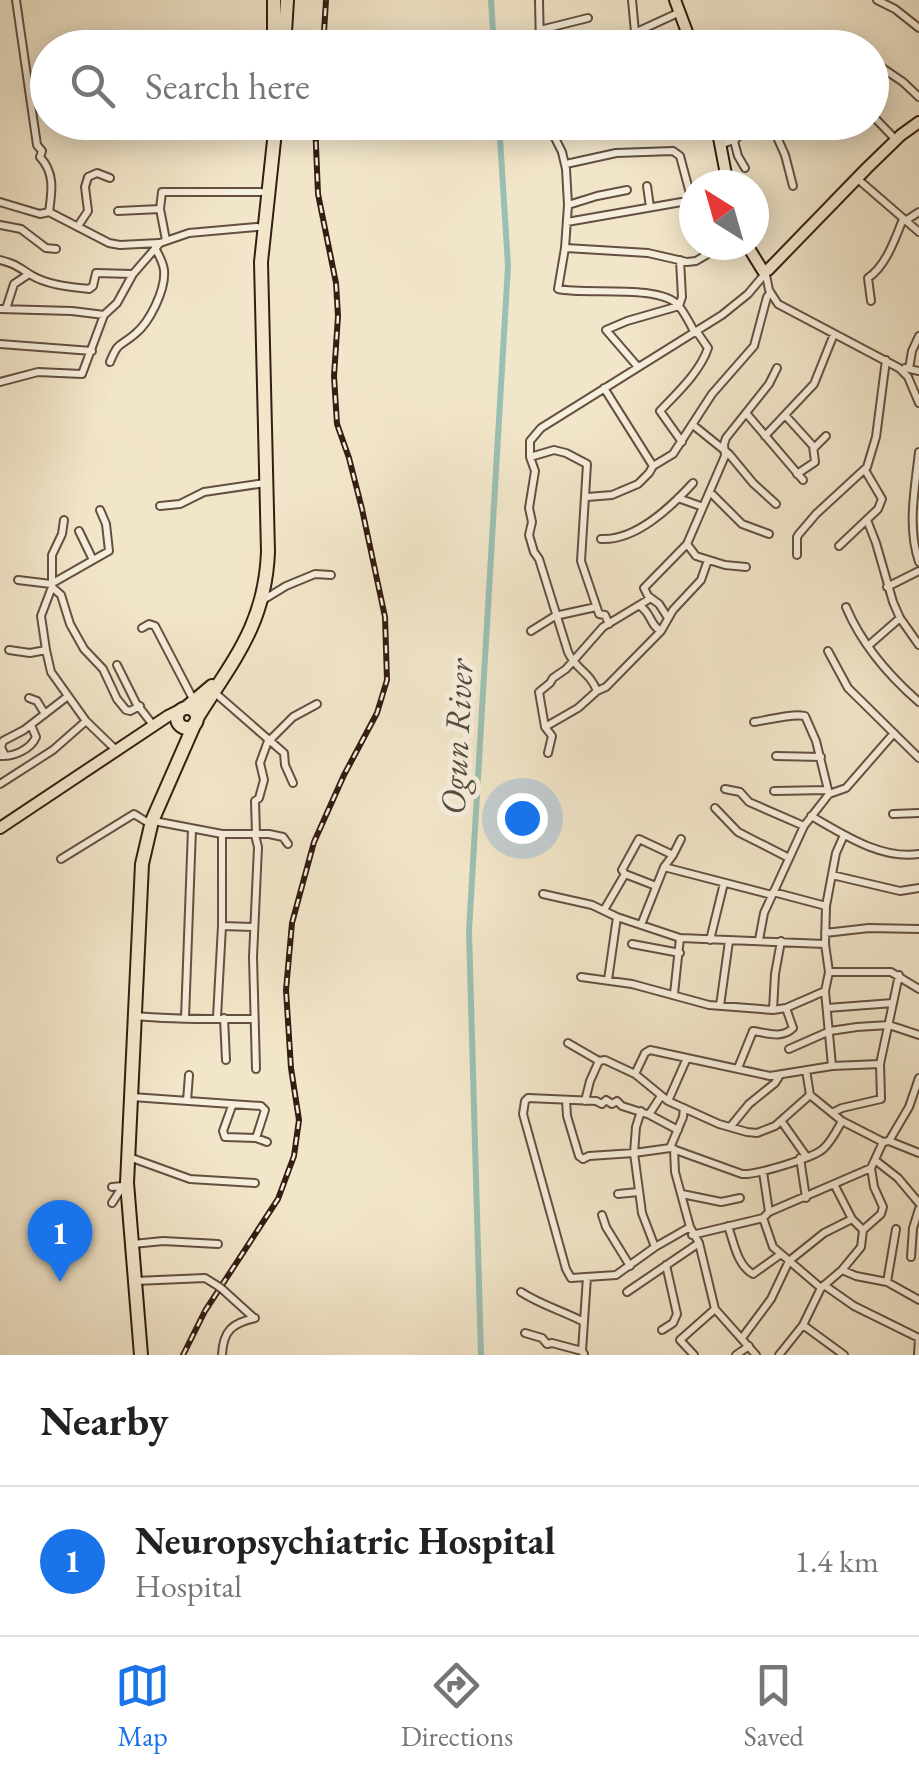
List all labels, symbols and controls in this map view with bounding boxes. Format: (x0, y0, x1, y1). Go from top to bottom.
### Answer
search box (30, 30, 889, 140)
icon: search (65, 58, 120, 113)
text: Search here (145, 61, 310, 110)
north arrow (679, 170, 769, 260)
water label: Ogun River (429, 656, 484, 816)
your location (497, 793, 548, 844)
pin: 1 (28, 1200, 92, 1282)
text: Nearby (40, 1393, 169, 1448)
text: Neuropsychiatric Hospital (135, 1516, 555, 1565)
text: 1 (64, 1540, 81, 1582)
text: 1.4 km (795, 1540, 879, 1582)
text: Hospital (135, 1565, 242, 1607)
tab: Map (115, 1658, 170, 1754)
tab: Directions (401, 1658, 513, 1754)
tab: Saved (744, 1658, 804, 1754)

